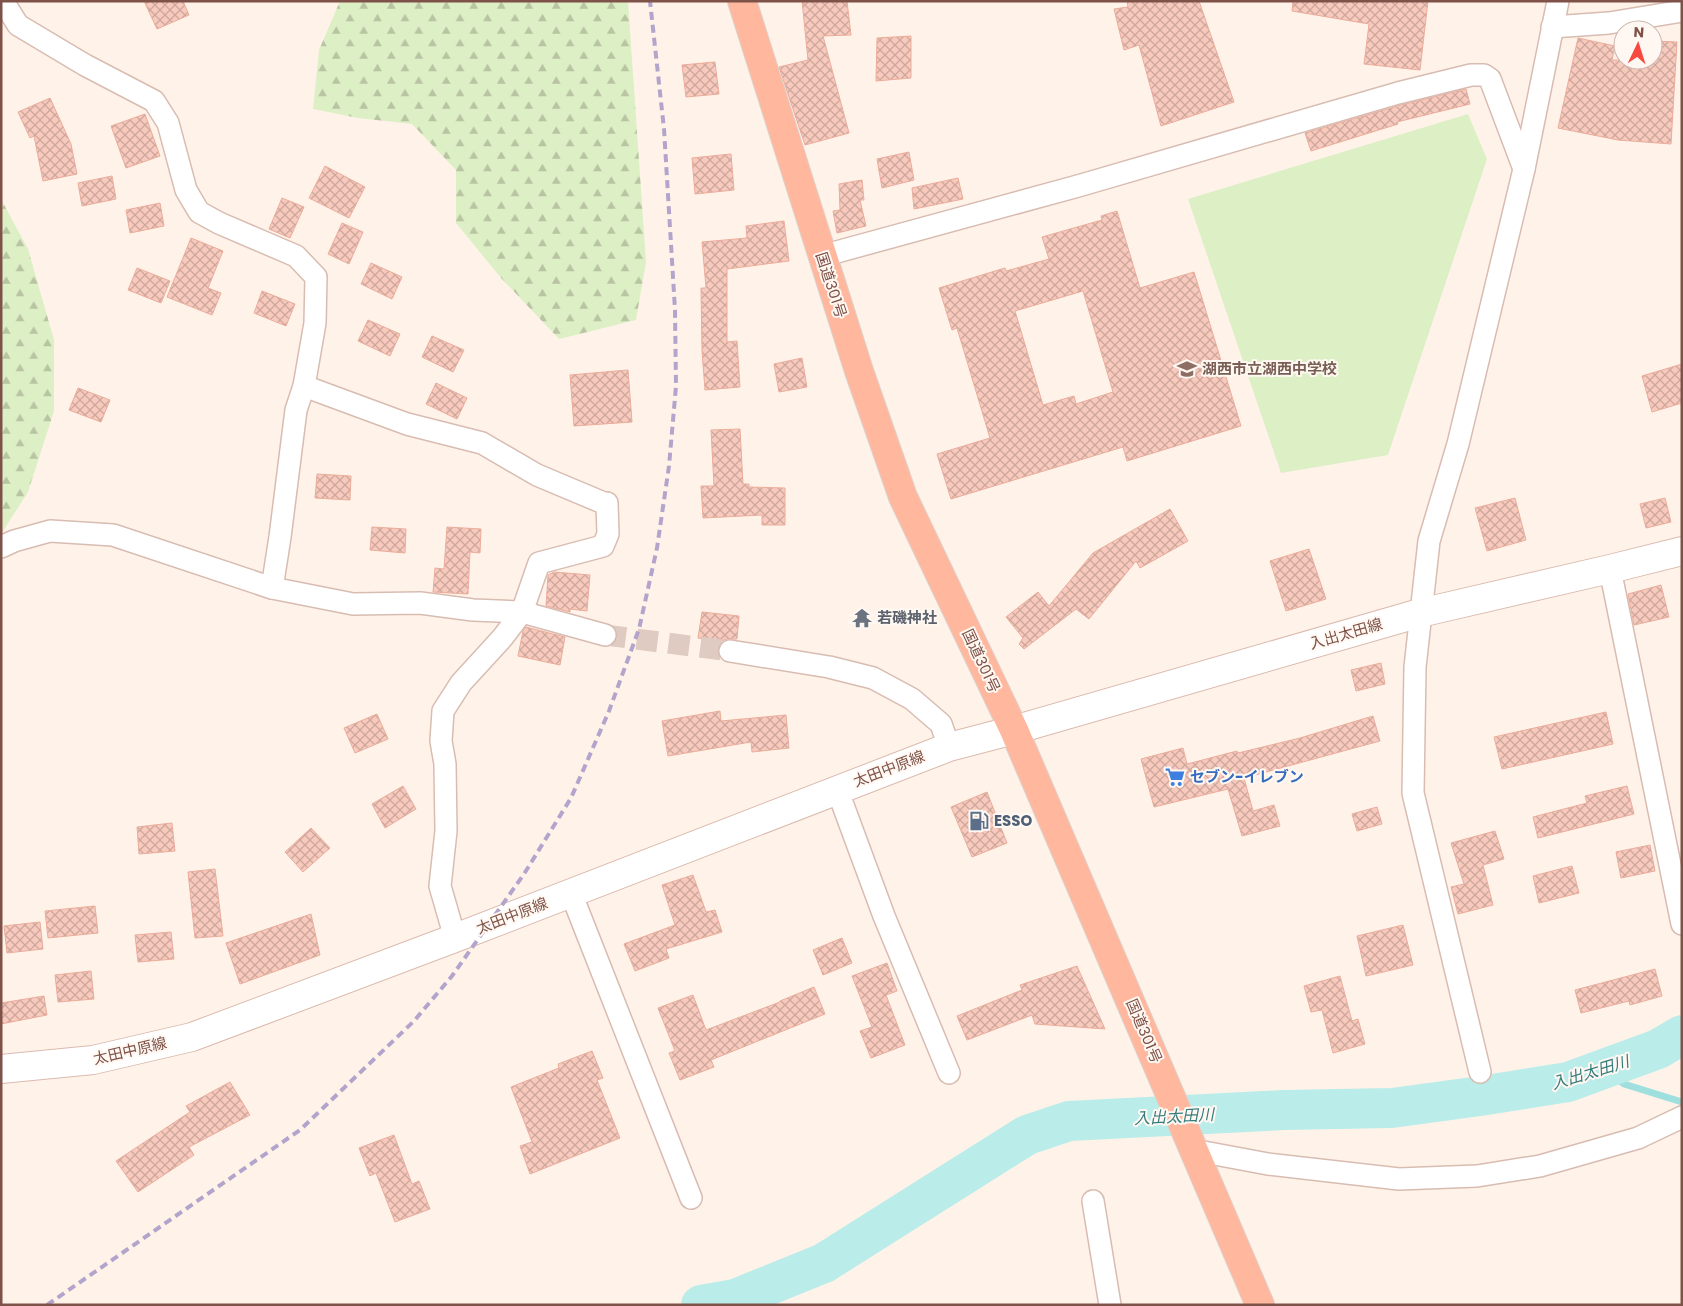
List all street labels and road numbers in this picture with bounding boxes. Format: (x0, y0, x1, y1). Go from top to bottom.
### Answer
street label: 国道301号 (811, 249, 852, 320)
street label: 入出太田線 (1307, 613, 1385, 654)
street label: 国道301号 (958, 626, 1005, 696)
street label: 太田中原線 (850, 745, 928, 792)
street label: 太田中原線 (473, 892, 551, 939)
street label: 国道301号 (1121, 995, 1167, 1066)
street label: 太田中原線 (91, 1032, 169, 1069)

